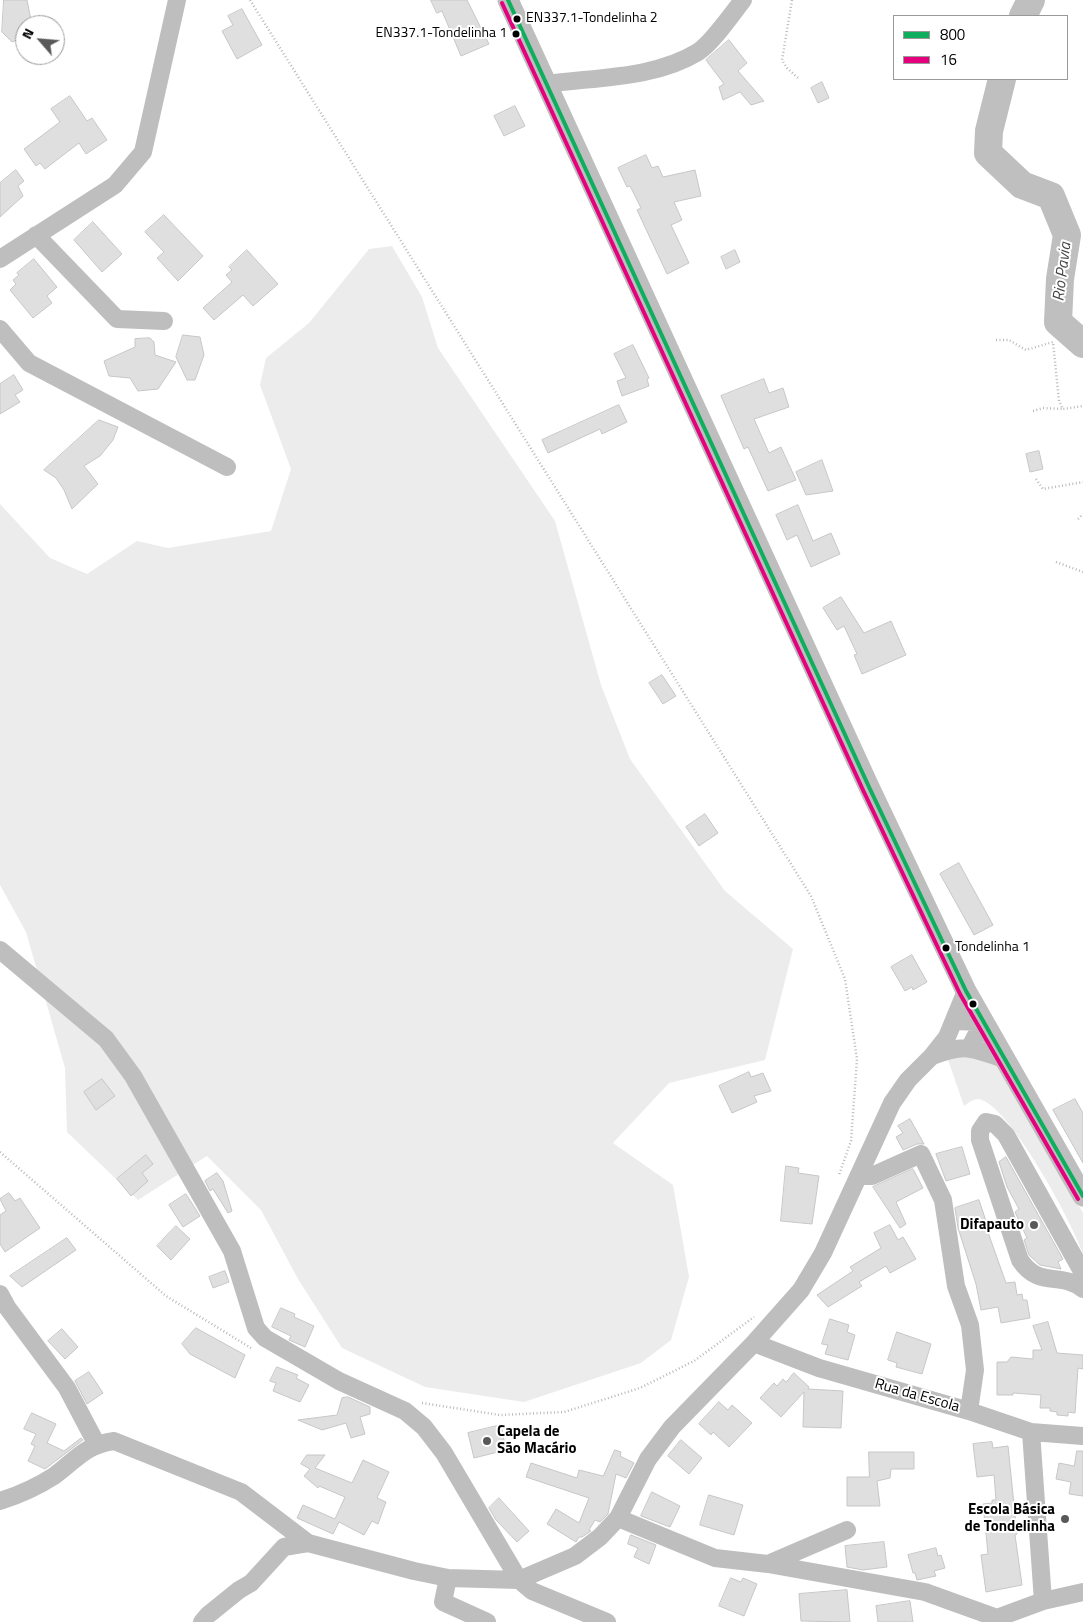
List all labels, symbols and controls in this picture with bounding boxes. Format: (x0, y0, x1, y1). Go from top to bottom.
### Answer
place label: EN337.1-Tondelinha 2 (526, 11, 658, 27)
marker: EN337.1-Tondelinha 2 (512, 14, 522, 24)
north arrow (15, 15, 65, 65)
legend (893, 15, 1068, 80)
text: 800 (940, 23, 965, 46)
text: N (16, 24, 39, 43)
place label: EN337.1-Tondelinha 1 (375, 26, 507, 42)
marker: EN337.1-Tondelinha 1 (511, 29, 521, 39)
text: 16 (940, 48, 957, 71)
water label: Rio Pavia (1050, 242, 1076, 302)
place label: Tondelinha 1 (955, 940, 1030, 956)
marker: Tondelinha 1 (941, 943, 951, 953)
unlabelled marker (968, 999, 978, 1009)
place label: Difapauto (960, 1216, 1024, 1234)
marker: Difapauto (1028, 1219, 1040, 1231)
street label: Rua da Escola (873, 1375, 961, 1417)
place label: Capela de São Macário (497, 1423, 576, 1458)
marker: Capela de São Macário (481, 1435, 493, 1447)
place label: Escola Básica de Tondelinha (965, 1501, 1055, 1536)
marker: Escola Básica de Tondelinha (1059, 1513, 1071, 1525)

